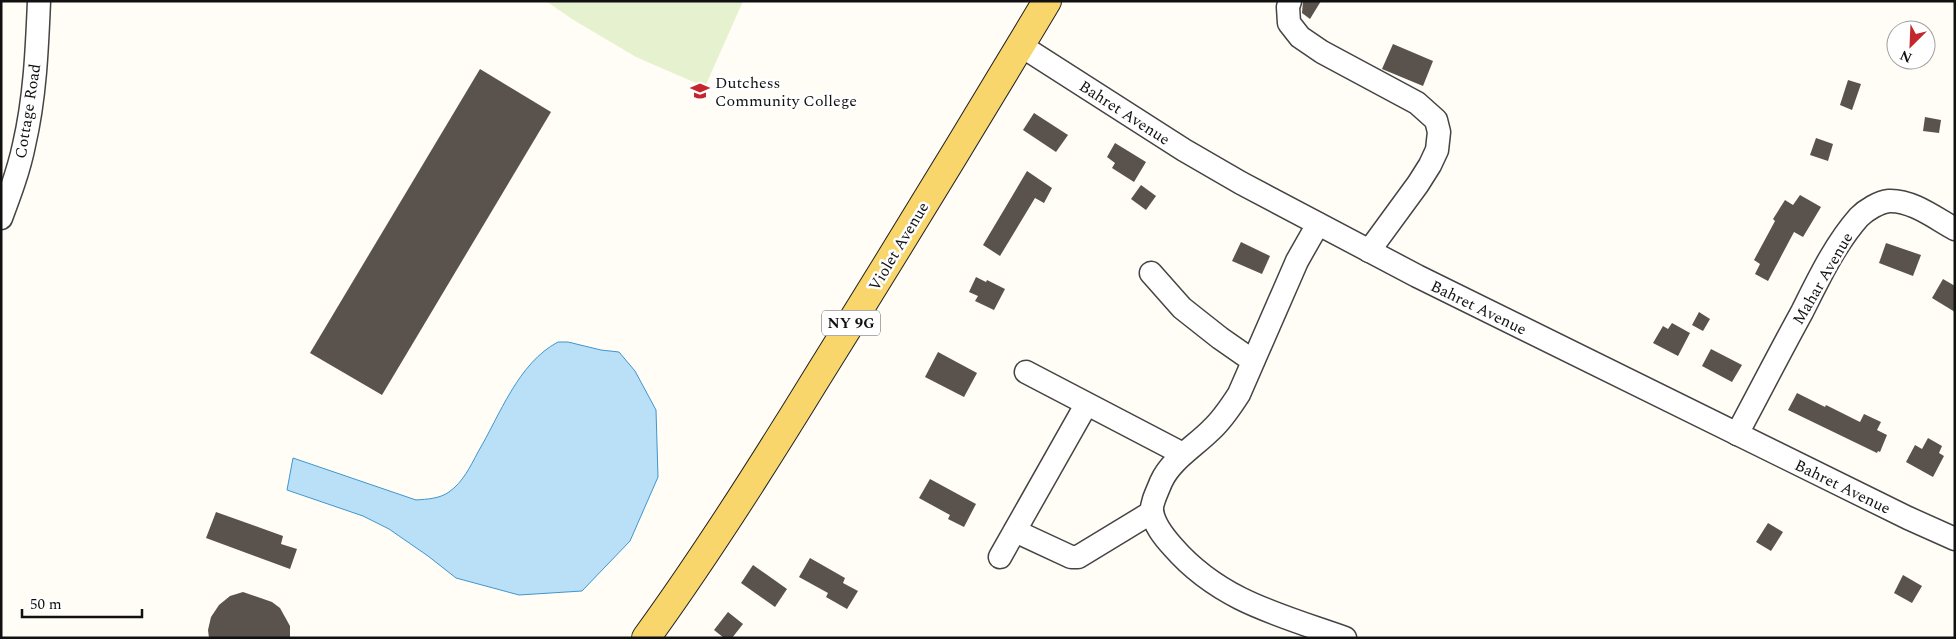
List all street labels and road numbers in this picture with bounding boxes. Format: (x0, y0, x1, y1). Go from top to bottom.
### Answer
street label: Cottage Road (9, 62, 47, 160)
street label: Bahret Avenue (1074, 74, 1175, 151)
street label: Violet Avenue (863, 197, 935, 296)
street label: Mahar Avenue (1787, 228, 1859, 329)
street label: Bahret Avenue (1426, 274, 1531, 342)
road number: NY 9G (822, 310, 880, 336)
street label: Bahret Avenue (1790, 453, 1895, 521)

